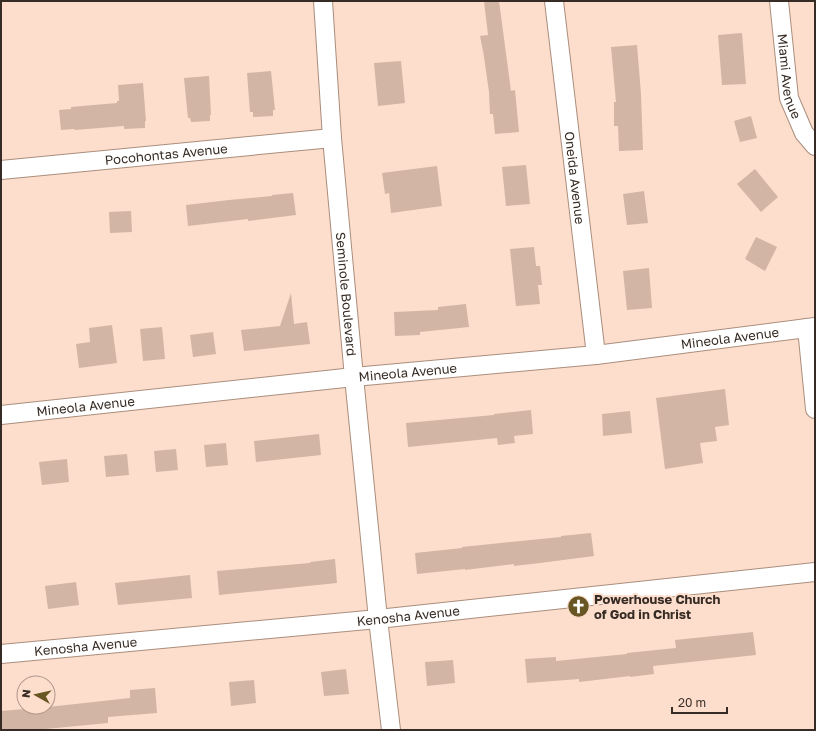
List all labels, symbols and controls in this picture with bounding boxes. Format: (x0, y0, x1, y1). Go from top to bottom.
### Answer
street label: Miami Avenue (774, 33, 805, 121)
street label: Oneida Avenue (562, 131, 588, 225)
street label: Pocohontas Avenue (104, 140, 228, 168)
street label: Seminole Boulevard (333, 231, 360, 357)
street label: Mineola Avenue (680, 324, 780, 352)
street label: Mineola Avenue (358, 360, 458, 385)
street label: Mineola Avenue (36, 393, 135, 419)
place label: Powerhouse Church of God in Christ (594, 591, 721, 622)
church icon: Powerhouse Church of God in Christ (565, 593, 591, 619)
street label: Kenosha Avenue (356, 602, 461, 629)
street label: Kenosha Avenue (33, 633, 138, 659)
north arrow (16, 675, 56, 715)
text: N (19, 688, 33, 699)
scale bar (672, 689, 727, 715)
text: 20 m (678, 695, 706, 710)

